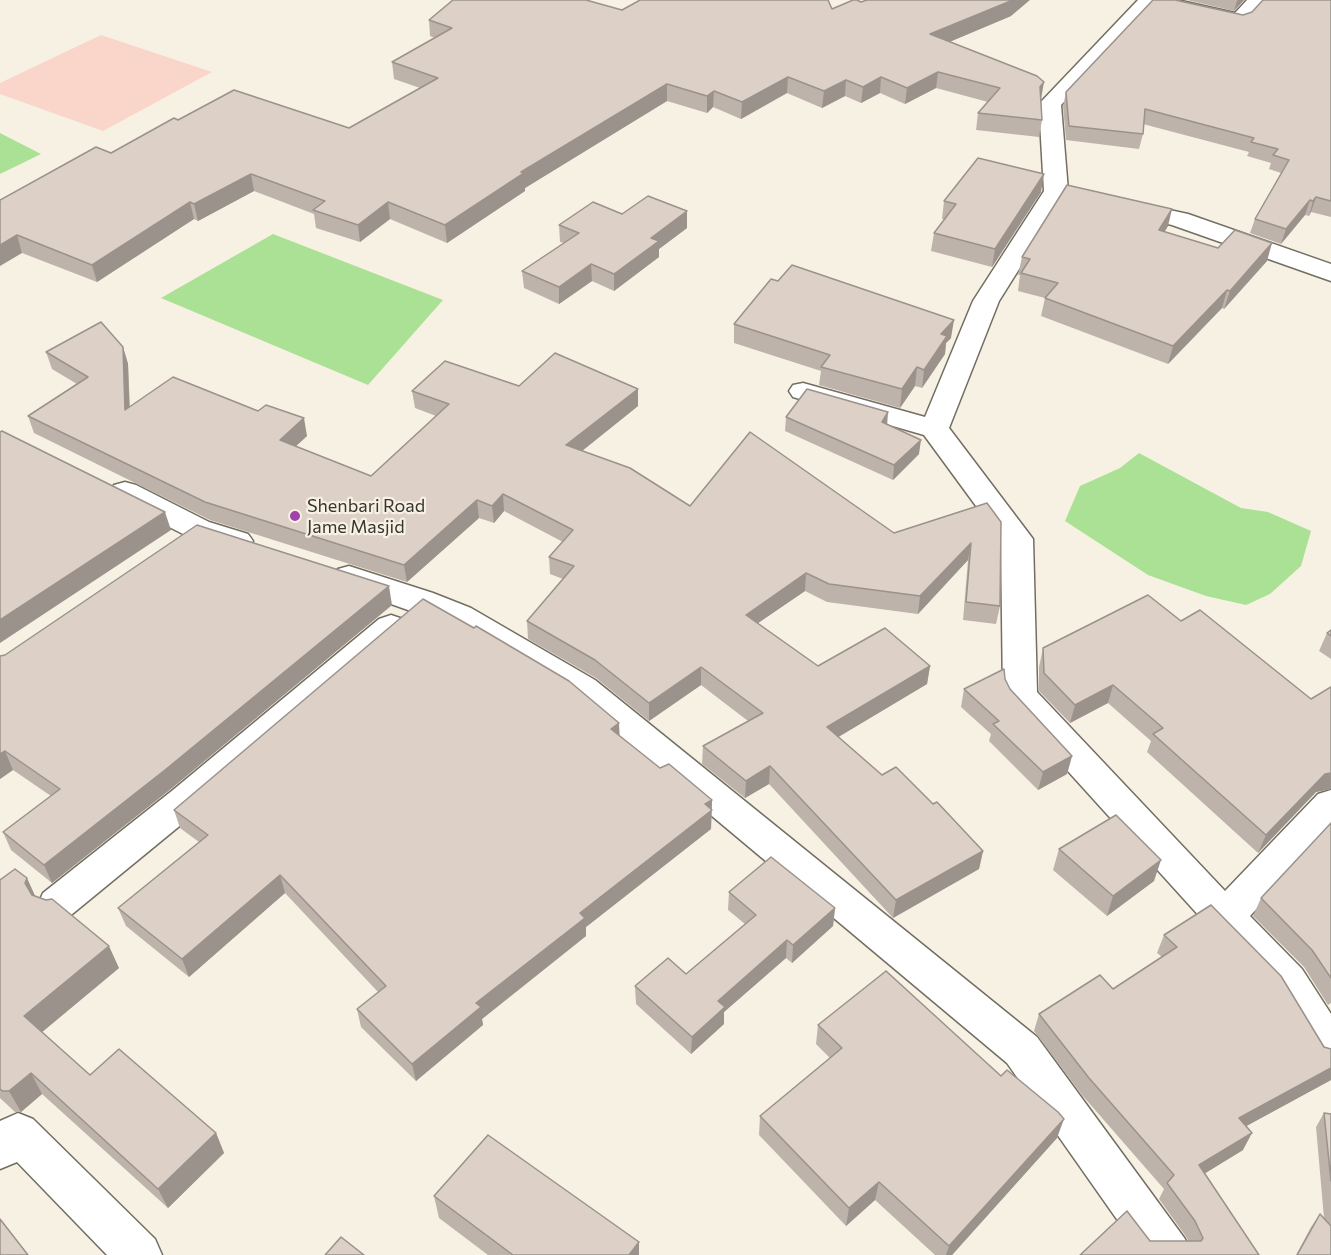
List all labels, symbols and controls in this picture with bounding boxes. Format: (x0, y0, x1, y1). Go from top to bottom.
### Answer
place label: Shenbari Road Jame Masjid (307, 495, 425, 538)
marker: Shenbari Road Jame Masjid (288, 509, 302, 523)

